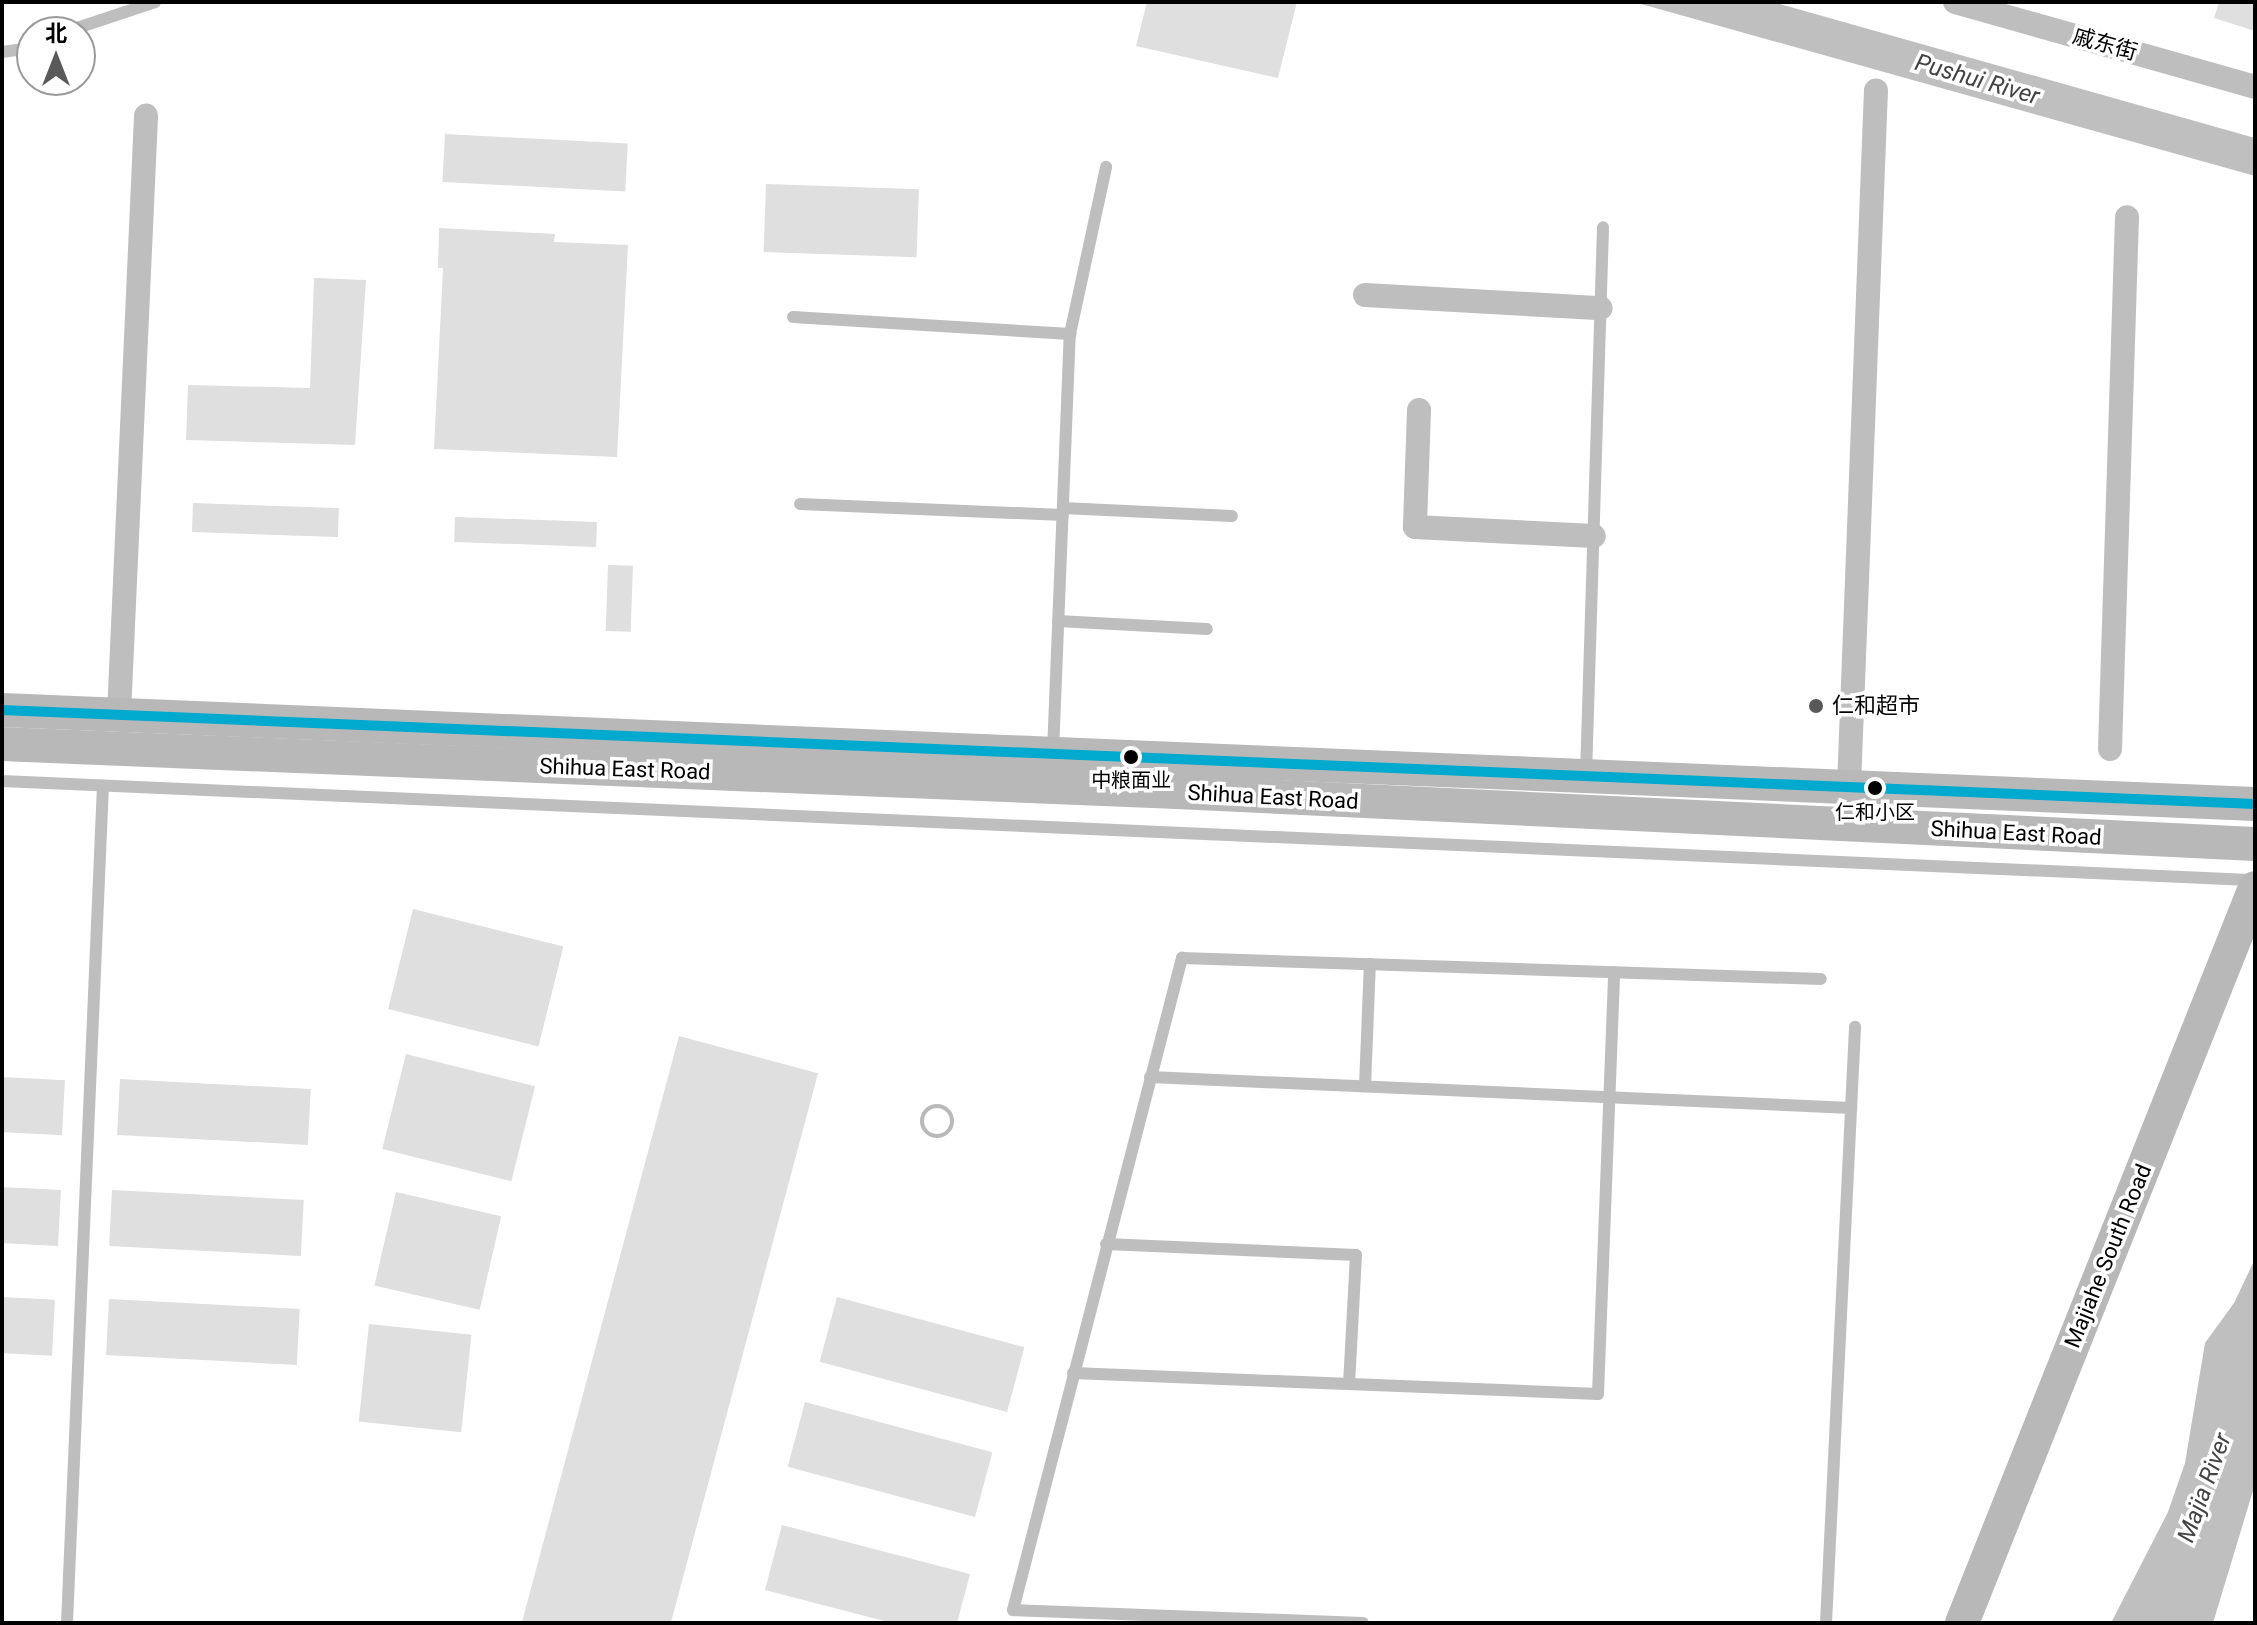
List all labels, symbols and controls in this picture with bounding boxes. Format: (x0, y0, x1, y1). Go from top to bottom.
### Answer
north arrow (16, 16, 96, 96)
text: 北 (45, 21, 67, 46)
street label: 戚东街 (2070, 22, 2140, 66)
water label: Pushui River (1911, 49, 2043, 111)
place label: 仁和超市 (1832, 693, 1920, 719)
marker: 仁和超市 (1807, 697, 1825, 715)
marker: 中粮面业 (1123, 749, 1139, 765)
street label: Shihua East Road (539, 753, 711, 785)
place label: 中粮面业 (1091, 768, 1171, 792)
street label: Shihua East Road (1187, 779, 1359, 815)
marker: 仁和小区 (1867, 780, 1883, 796)
place label: 仁和小区 (1835, 800, 1915, 824)
street label: Shihua East Road (1930, 815, 2102, 851)
street label: Majiahe South Road (2059, 1160, 2157, 1352)
water label: Majia River (2172, 1429, 2238, 1547)

